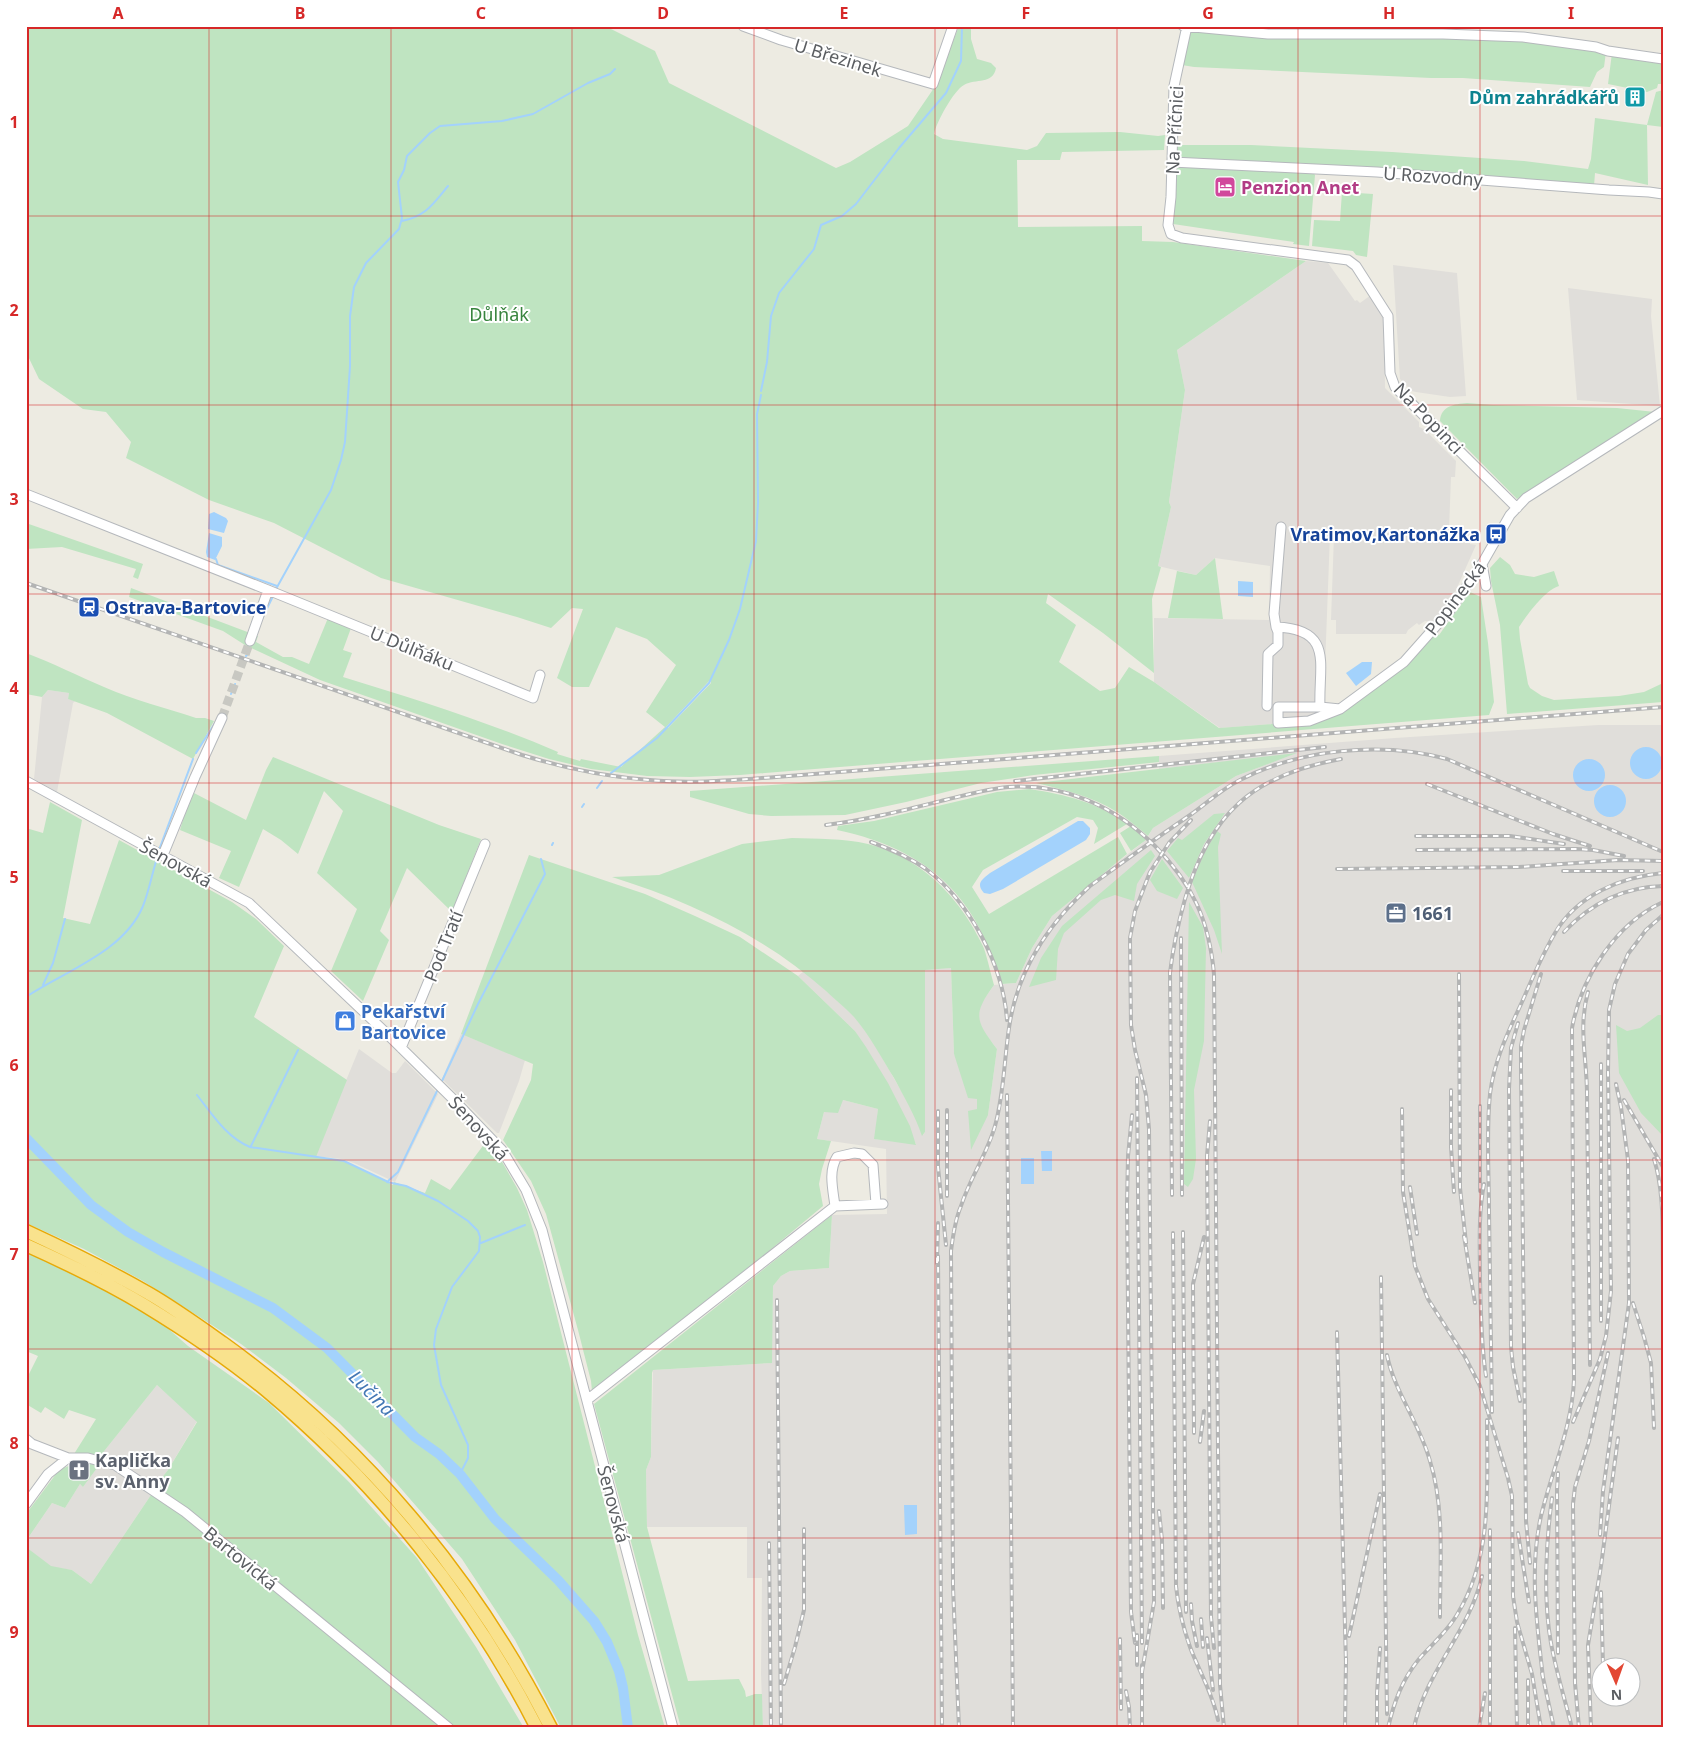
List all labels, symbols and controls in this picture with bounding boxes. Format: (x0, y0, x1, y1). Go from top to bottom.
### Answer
text: A (112, 2, 124, 24)
text: B (295, 2, 305, 24)
text: C (476, 2, 486, 24)
text: D (657, 2, 669, 24)
text: E (840, 2, 849, 24)
text: F (1022, 2, 1030, 24)
text: G (1202, 2, 1214, 24)
text: H (1383, 2, 1395, 24)
text: I (1568, 2, 1574, 24)
street label: U Březinek (791, 32, 885, 82)
street label: Na Příčnici (1160, 85, 1188, 175)
place label: Dům zahrádkářů (1469, 85, 1619, 109)
building icon: Dům zahrádkářů (1623, 85, 1647, 109)
text: 1 (9, 111, 19, 133)
street label: U Rozvodny (1382, 161, 1484, 192)
hotel icon: Penzion Anet (1213, 175, 1237, 199)
place label: Penzion Anet (1241, 175, 1359, 199)
text: 2 (9, 299, 19, 321)
park label: Důlňák (469, 302, 529, 326)
street label: Na Popinci (1389, 377, 1469, 459)
text: 3 (9, 488, 19, 510)
place label: Vratimov,Kartonážka (1291, 522, 1480, 546)
bus stop icon: Vratimov,Kartonážka (1484, 522, 1508, 546)
street label: Popinecká (1419, 556, 1491, 640)
station icon: Ostrava-Bartovice (77, 595, 101, 619)
place label: Ostrava-Bartovice (105, 595, 267, 619)
street label: U Důlňáku (366, 620, 458, 676)
text: 4 (9, 677, 19, 699)
street label: Šenovská (136, 833, 216, 893)
text: 5 (9, 866, 19, 888)
office icon: 1661 (1384, 901, 1408, 925)
place label: 1661 (1412, 901, 1453, 925)
street label: Pod Tratí (418, 906, 468, 985)
place label: Pekařství Bartovice (361, 999, 447, 1044)
shop icon: Pekařství Bartovice (333, 1009, 357, 1033)
text: 6 (9, 1054, 19, 1076)
street label: Šenovská (444, 1091, 514, 1165)
text: 7 (9, 1243, 19, 1265)
water label: Lučina (343, 1364, 401, 1422)
text: 8 (9, 1432, 19, 1454)
place label: Kaplička sv. Anny (95, 1448, 171, 1493)
church icon: Kaplička sv. Anny (67, 1458, 91, 1482)
street label: Šenovská (592, 1463, 636, 1545)
street label: Bartovická (199, 1521, 283, 1595)
text: 9 (9, 1621, 19, 1643)
north arrow (1592, 1656, 1642, 1706)
text: N (1610, 1686, 1622, 1705)

